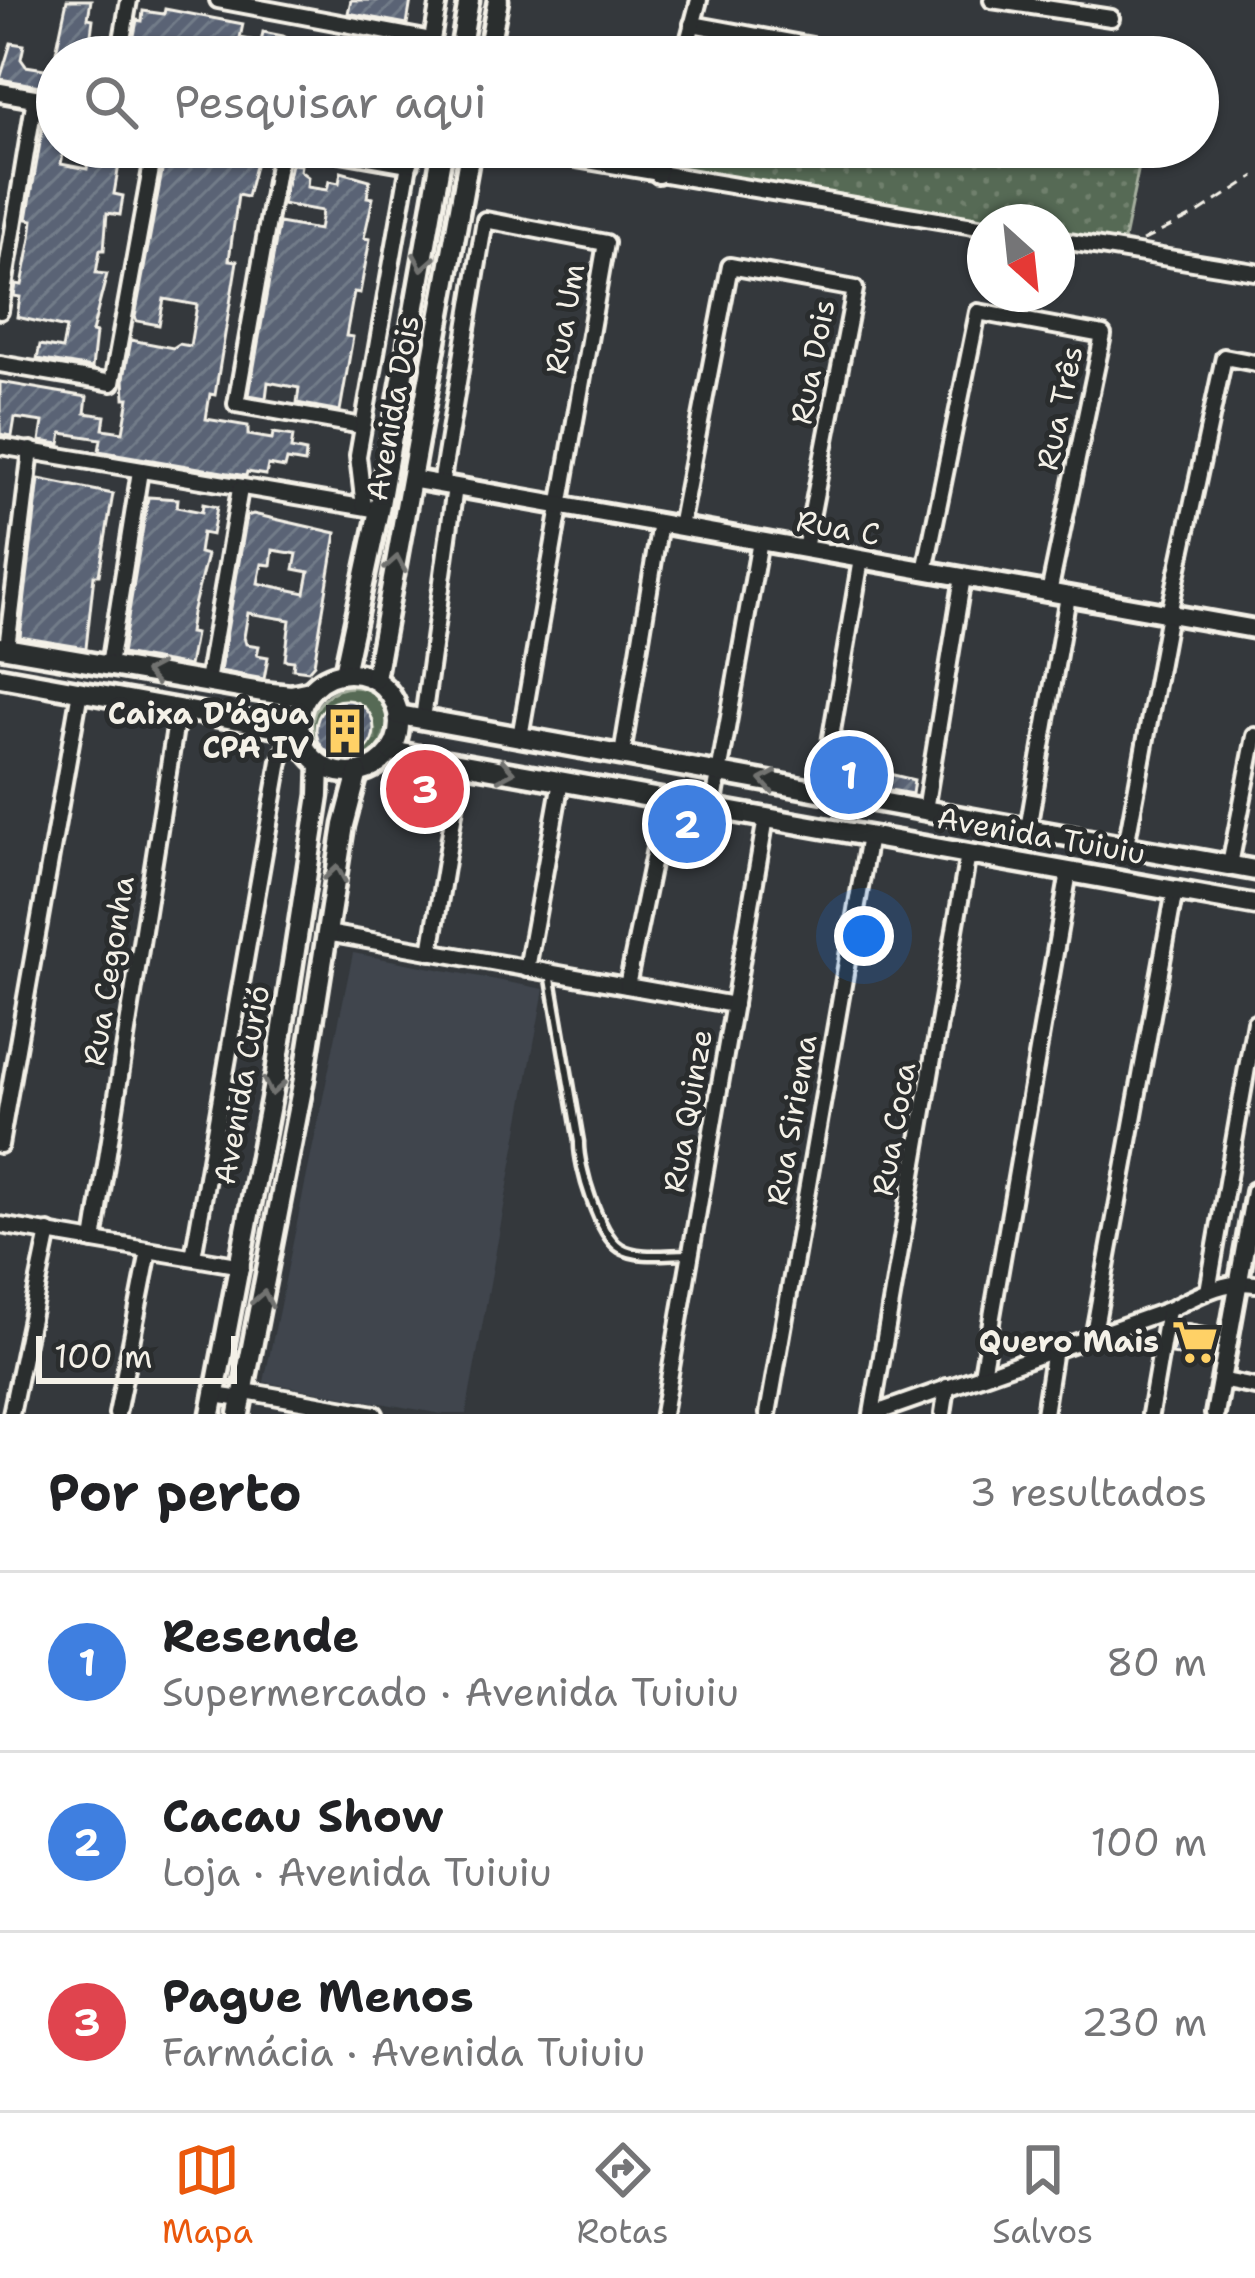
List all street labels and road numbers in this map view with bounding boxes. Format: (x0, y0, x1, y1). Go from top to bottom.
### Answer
street label: Rua Um (535, 260, 594, 377)
street label: Rua Dois (780, 296, 845, 428)
street label: Avenida Dois (356, 312, 429, 504)
street label: Rua Três (1026, 342, 1093, 474)
street label: Rua C (793, 500, 883, 555)
street label: Avenida Tuiuiu (934, 797, 1148, 874)
street label: Rua Cegonha (73, 873, 144, 1069)
street label: Avenida Curió (204, 982, 279, 1188)
street label: Rua Quinze (653, 1026, 722, 1196)
street label: Rua Siriema (756, 1031, 827, 1209)
street label: Rua Coca (862, 1059, 925, 1199)

